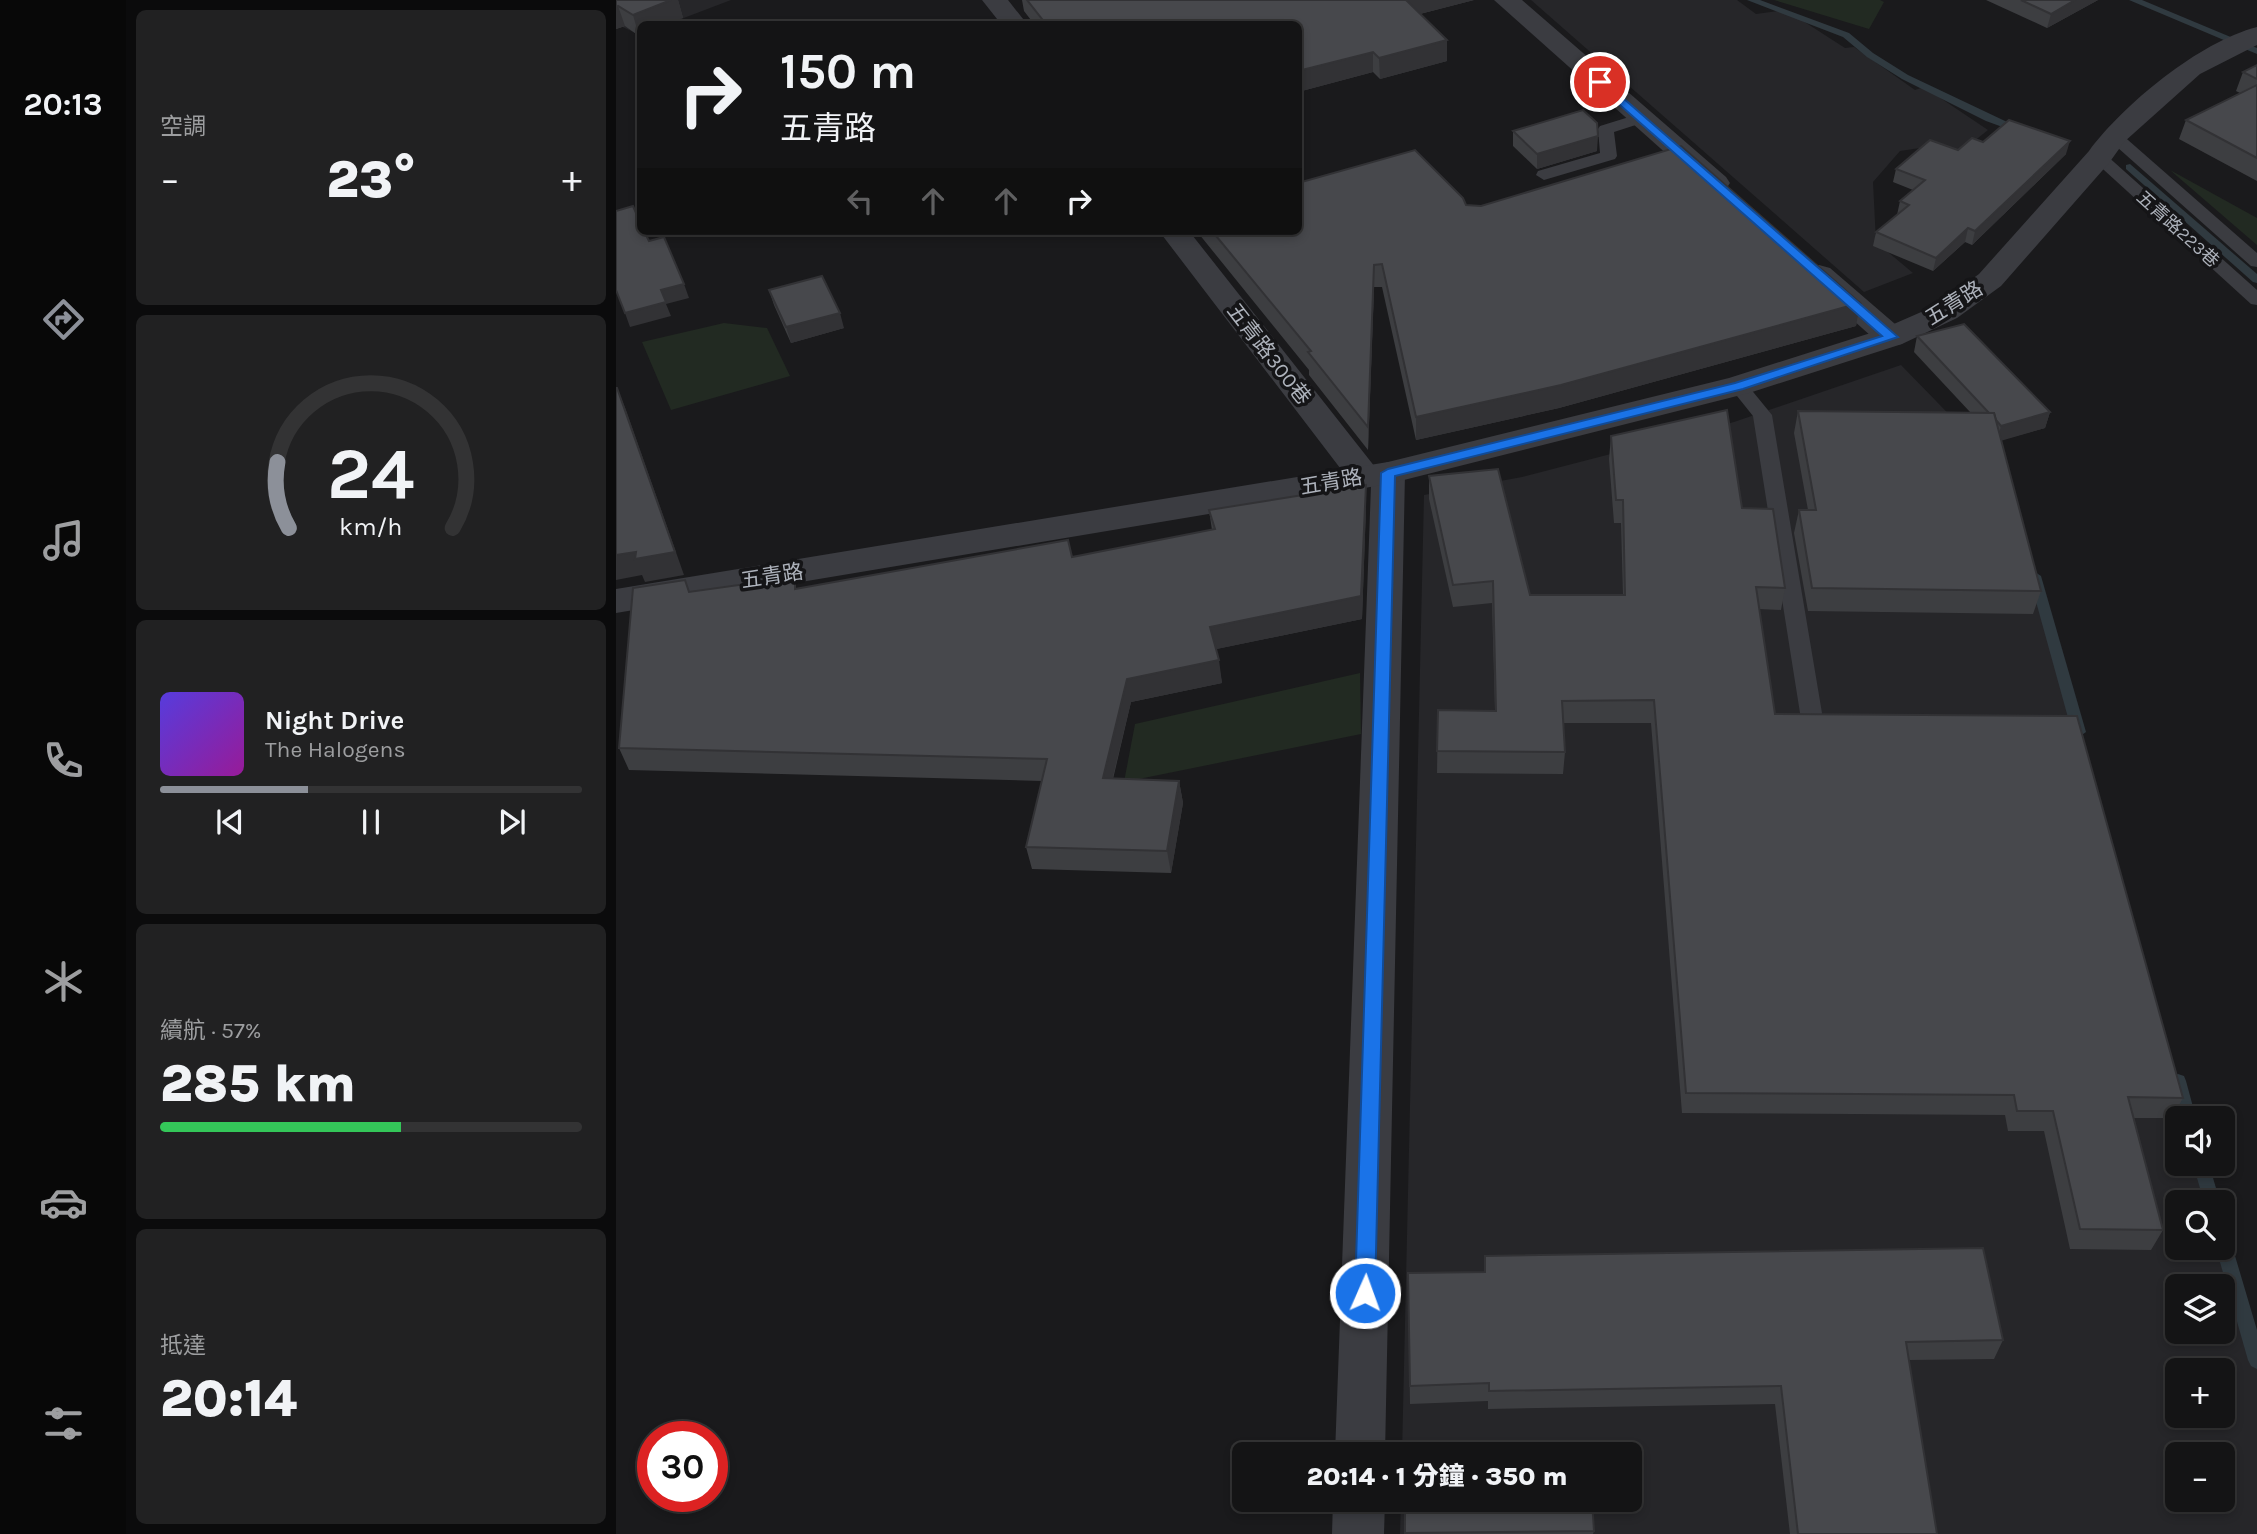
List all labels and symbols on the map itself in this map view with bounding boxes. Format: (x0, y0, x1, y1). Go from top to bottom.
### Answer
pin (1570, 52, 1630, 112)
street label: 五青路223巷 (2132, 186, 2224, 272)
street label: 五青路 (1921, 276, 1987, 330)
street label: 五青路300巷 (1222, 299, 1316, 409)
street label: 五青路 (1298, 465, 1364, 499)
street label: 五青路 (739, 559, 805, 593)
position arrow (1328, 1256, 1402, 1330)
speed limit sign: 30 (637, 1421, 728, 1512)

